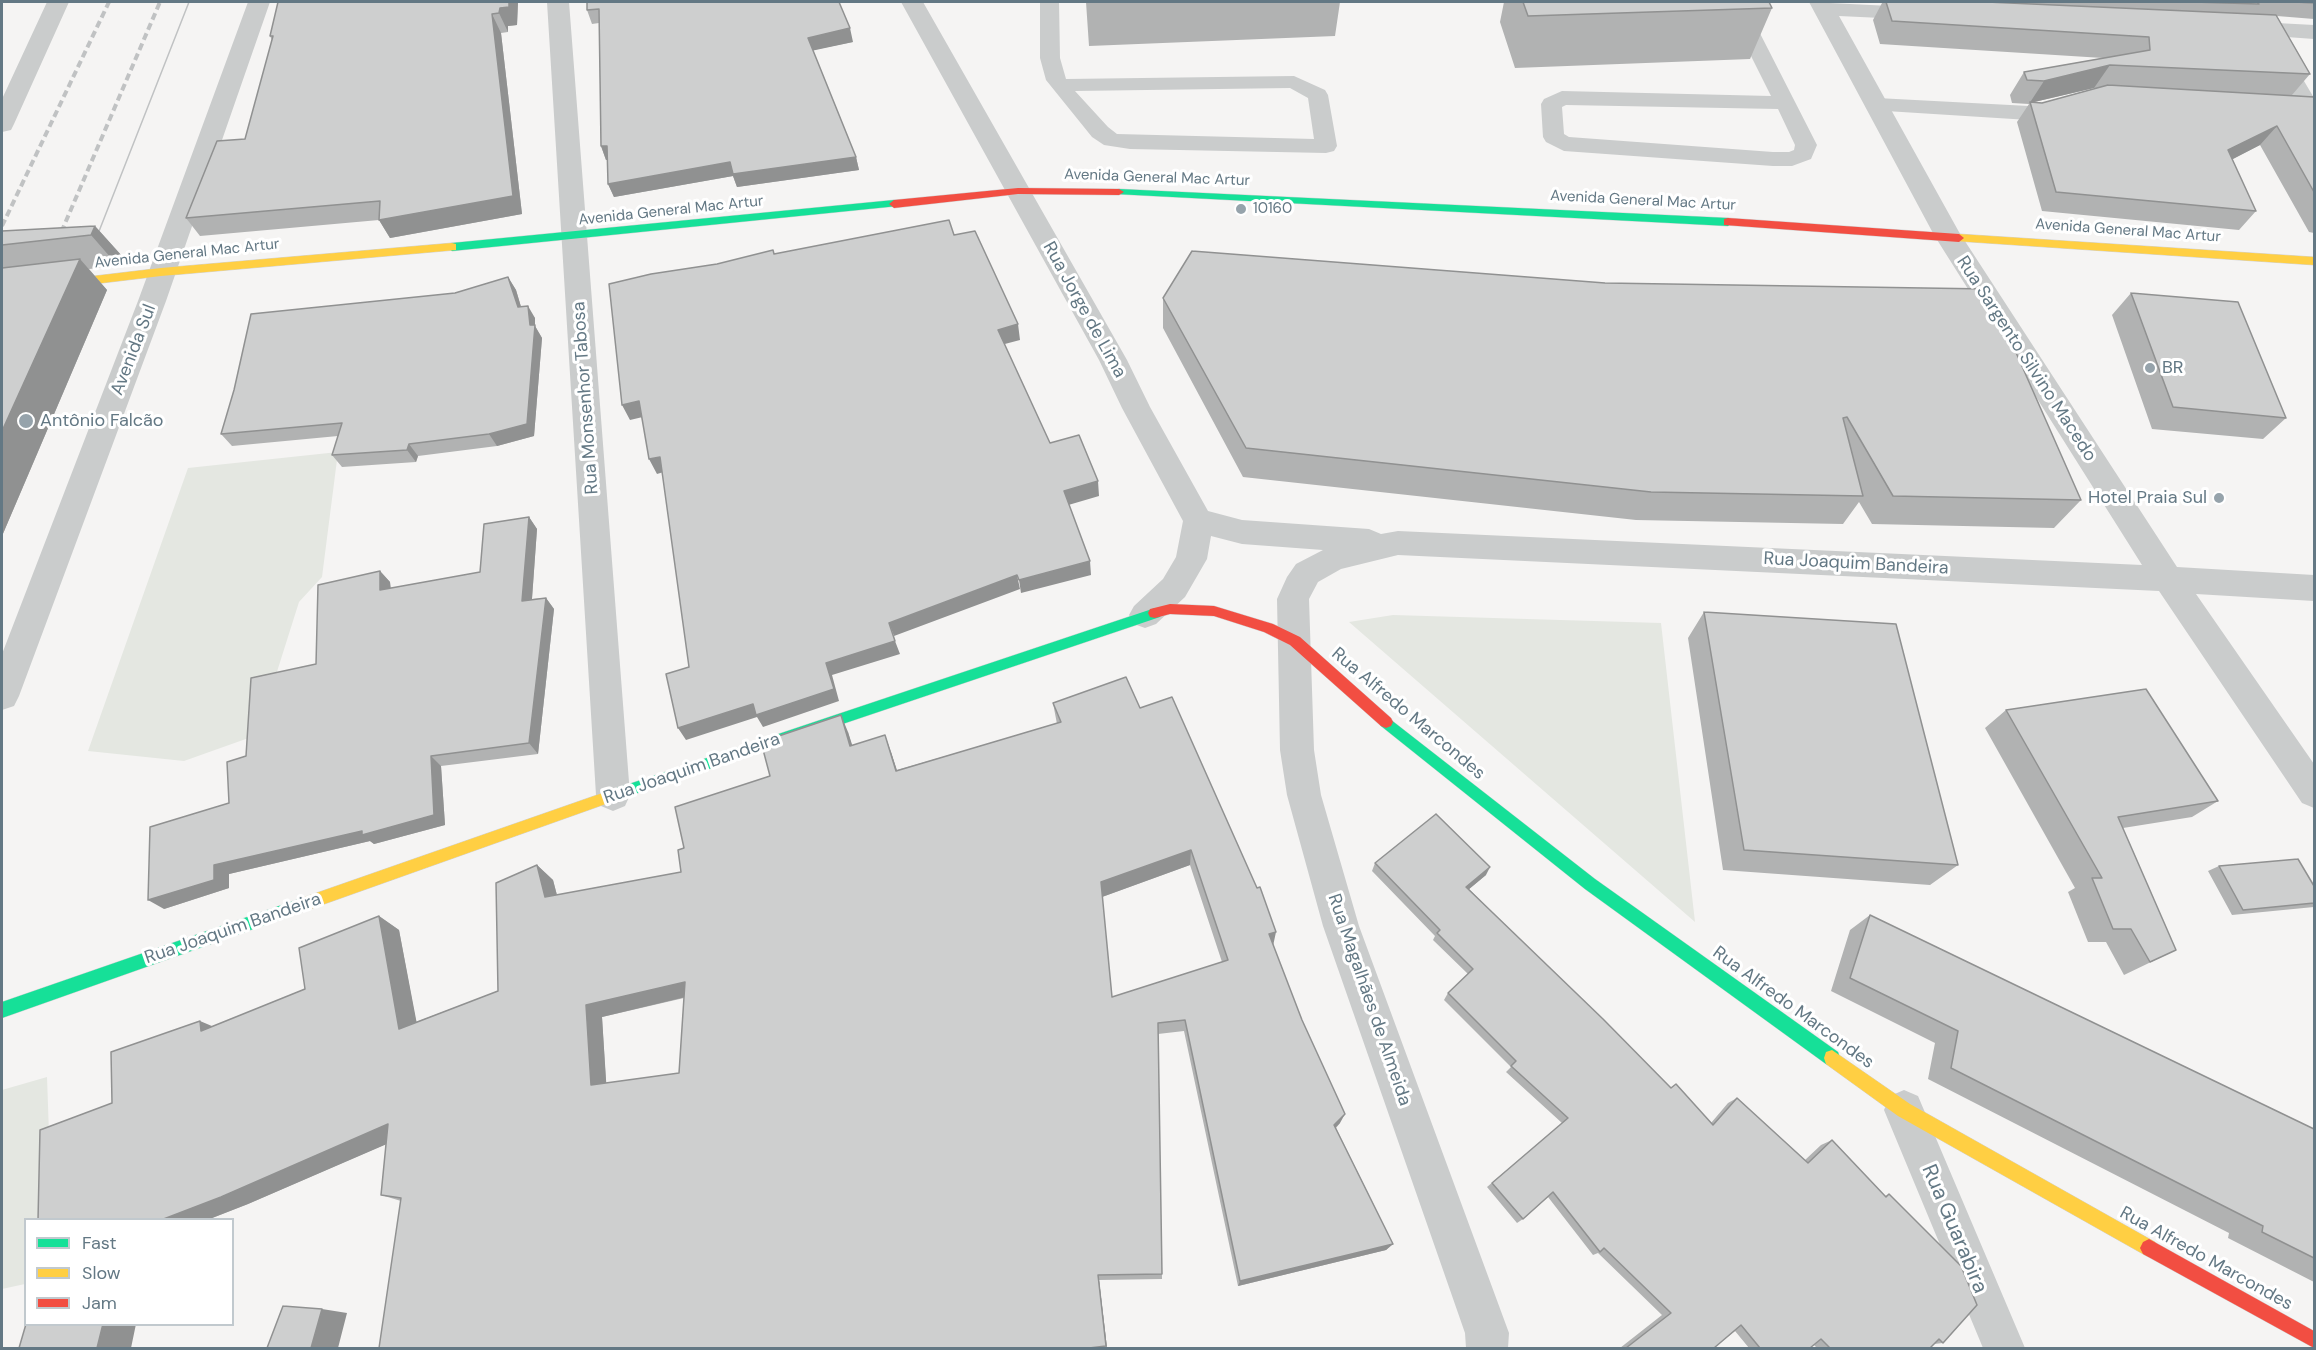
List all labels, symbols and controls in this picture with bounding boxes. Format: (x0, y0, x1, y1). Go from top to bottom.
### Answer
street label: Avenida General Mac Artur (1064, 166, 1250, 190)
street label: Avenida General Mac Artur (1550, 187, 1736, 215)
street label: Avenida General Mac Artur (578, 192, 764, 230)
place label: 10160 (1253, 200, 1292, 218)
marker: 10160 (1234, 202, 1248, 216)
street label: Avenida General Mac Artur (2035, 216, 2221, 246)
street label: Avenida General Mac Artur (94, 235, 280, 273)
street label: Rua Jorge de Lima (1038, 238, 1130, 382)
street label: Rua Sargento Silvino Macedo (1951, 252, 2101, 466)
street label: Rua Monsenhor Tabosa (568, 301, 604, 495)
street label: Avenida Sul (107, 302, 161, 398)
place label: BR (2162, 357, 2184, 379)
marker: BR (2143, 361, 2157, 375)
place label: Antônio Falcão (40, 410, 163, 432)
marker: Antônio Falcão (17, 412, 35, 430)
place label: Hotel Praia Sul (2088, 487, 2207, 509)
marker: Hotel Praia Sul (2212, 491, 2226, 505)
street label: Rua Joaquim Bandeira (1763, 548, 1949, 580)
street label: Rua Alfredo Marcondes (1327, 643, 1489, 785)
street label: Rua Joaquim Bandeira (601, 729, 783, 809)
street label: Rua Joaquim Bandeira (142, 889, 324, 969)
street label: Rua Magalhães de Almeida (1323, 891, 1415, 1109)
street label: Rua Alfredo Marcondes (1708, 942, 1878, 1074)
street label: Rua Guarabira (1916, 1161, 1992, 1297)
street label: Rua Alfredo Marcondes (2116, 1203, 2296, 1315)
legend (24, 1218, 234, 1326)
text: Fast (82, 1231, 117, 1255)
text: Slow (82, 1261, 121, 1285)
text: Jam (82, 1291, 117, 1315)

